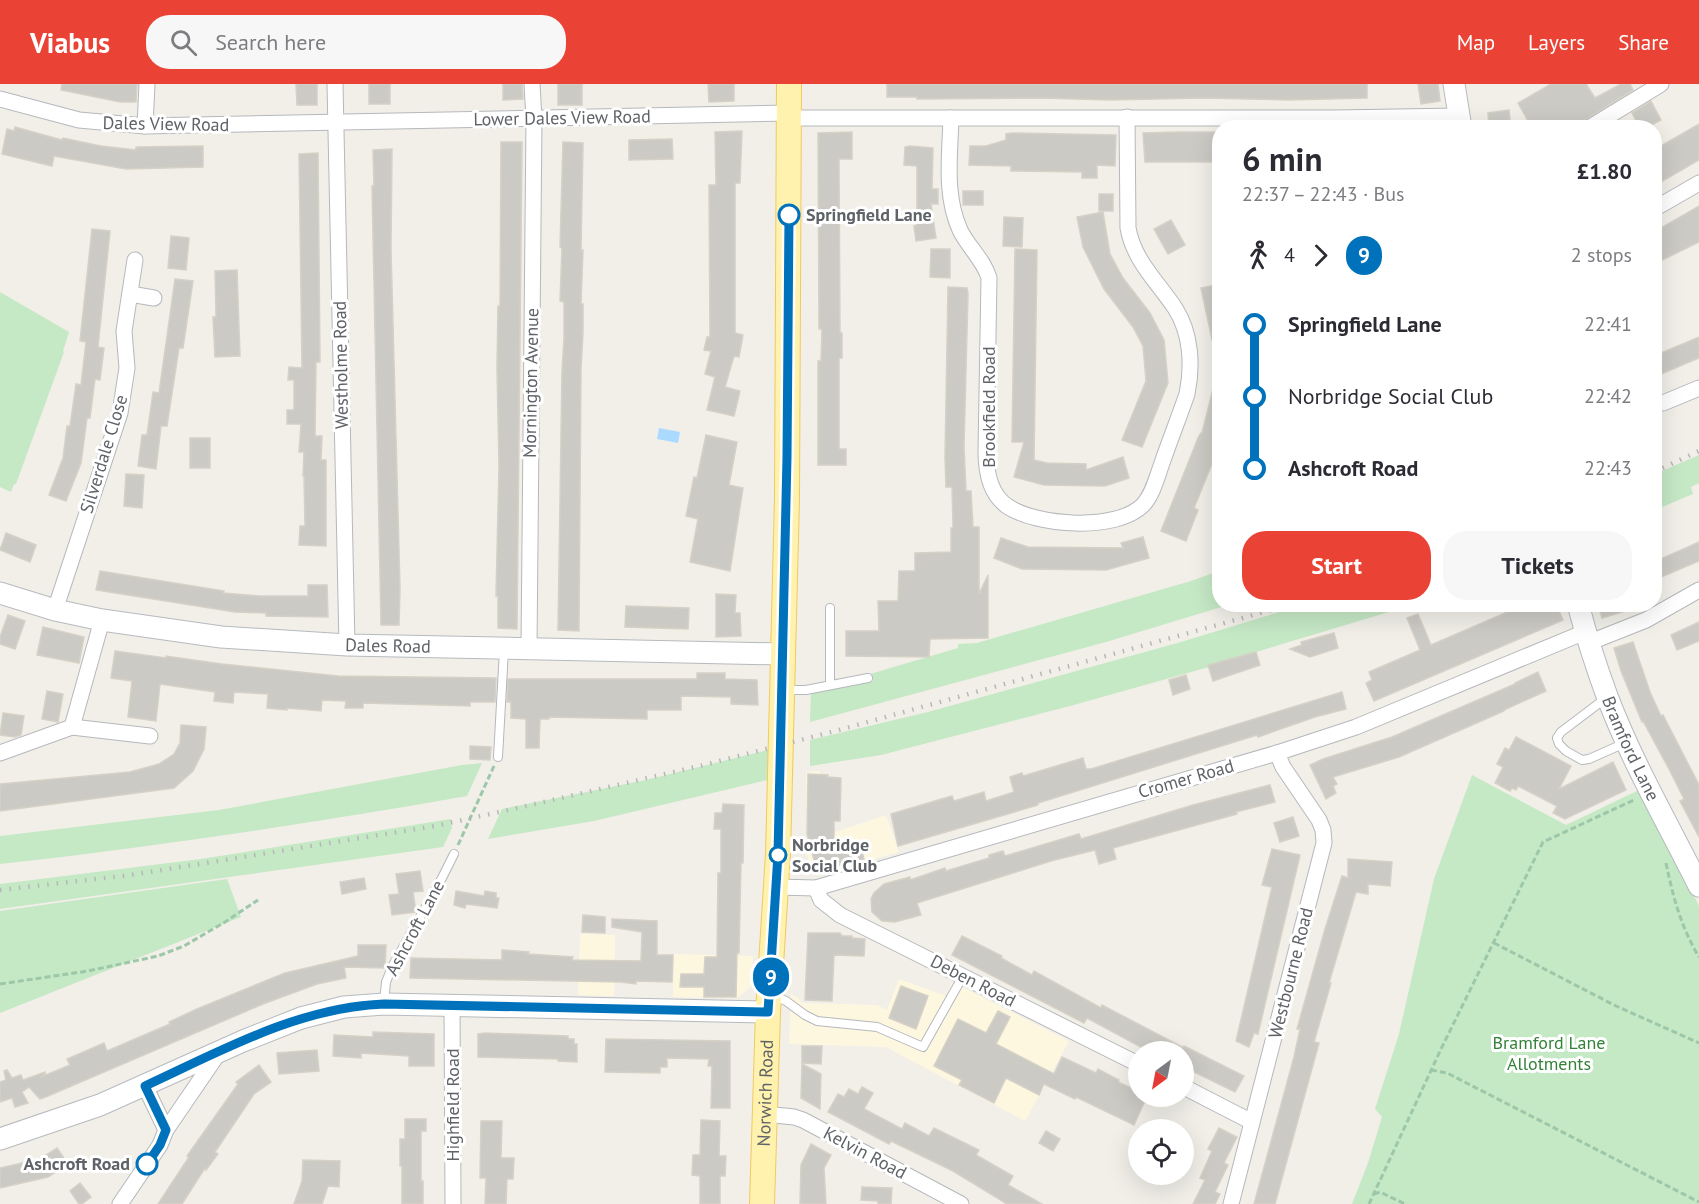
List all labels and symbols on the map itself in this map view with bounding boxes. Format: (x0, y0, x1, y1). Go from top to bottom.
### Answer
street label: Lower Dales View Road (473, 104, 651, 131)
street label: Dales View Road (102, 111, 230, 136)
place label: Springfield Lane (806, 203, 932, 226)
marker: Springfield Lane (778, 204, 800, 226)
street label: Westholme Road (328, 301, 353, 429)
street label: Mornington Avenue (518, 308, 543, 458)
street label: Brookfield Road (977, 346, 1000, 468)
street label: Silverdale Close (75, 392, 133, 516)
street label: Dales Road (345, 633, 431, 658)
street label: Bramford Lane (1597, 693, 1665, 805)
street label: Cromer Road (1135, 754, 1236, 803)
place label: Norbridge Social Club (792, 833, 877, 877)
marker: Norbridge Social Club (769, 846, 787, 864)
street label: Ashcroft Lane (380, 876, 449, 979)
street label: Westbourne Road (1263, 905, 1318, 1041)
street label: Deben Road (927, 949, 1020, 1012)
line badge: 9 (752, 958, 790, 996)
park label: Bramford Lane Allotments (1493, 1031, 1605, 1075)
street label: Norwich Road (752, 1039, 778, 1147)
north arrow (1128, 1041, 1194, 1107)
street label: Highfield Road (441, 1048, 464, 1162)
street label: Kelvin Road (820, 1121, 911, 1184)
place label: Ashcroft Road (23, 1152, 130, 1175)
marker: Ashcroft Road (136, 1153, 158, 1175)

